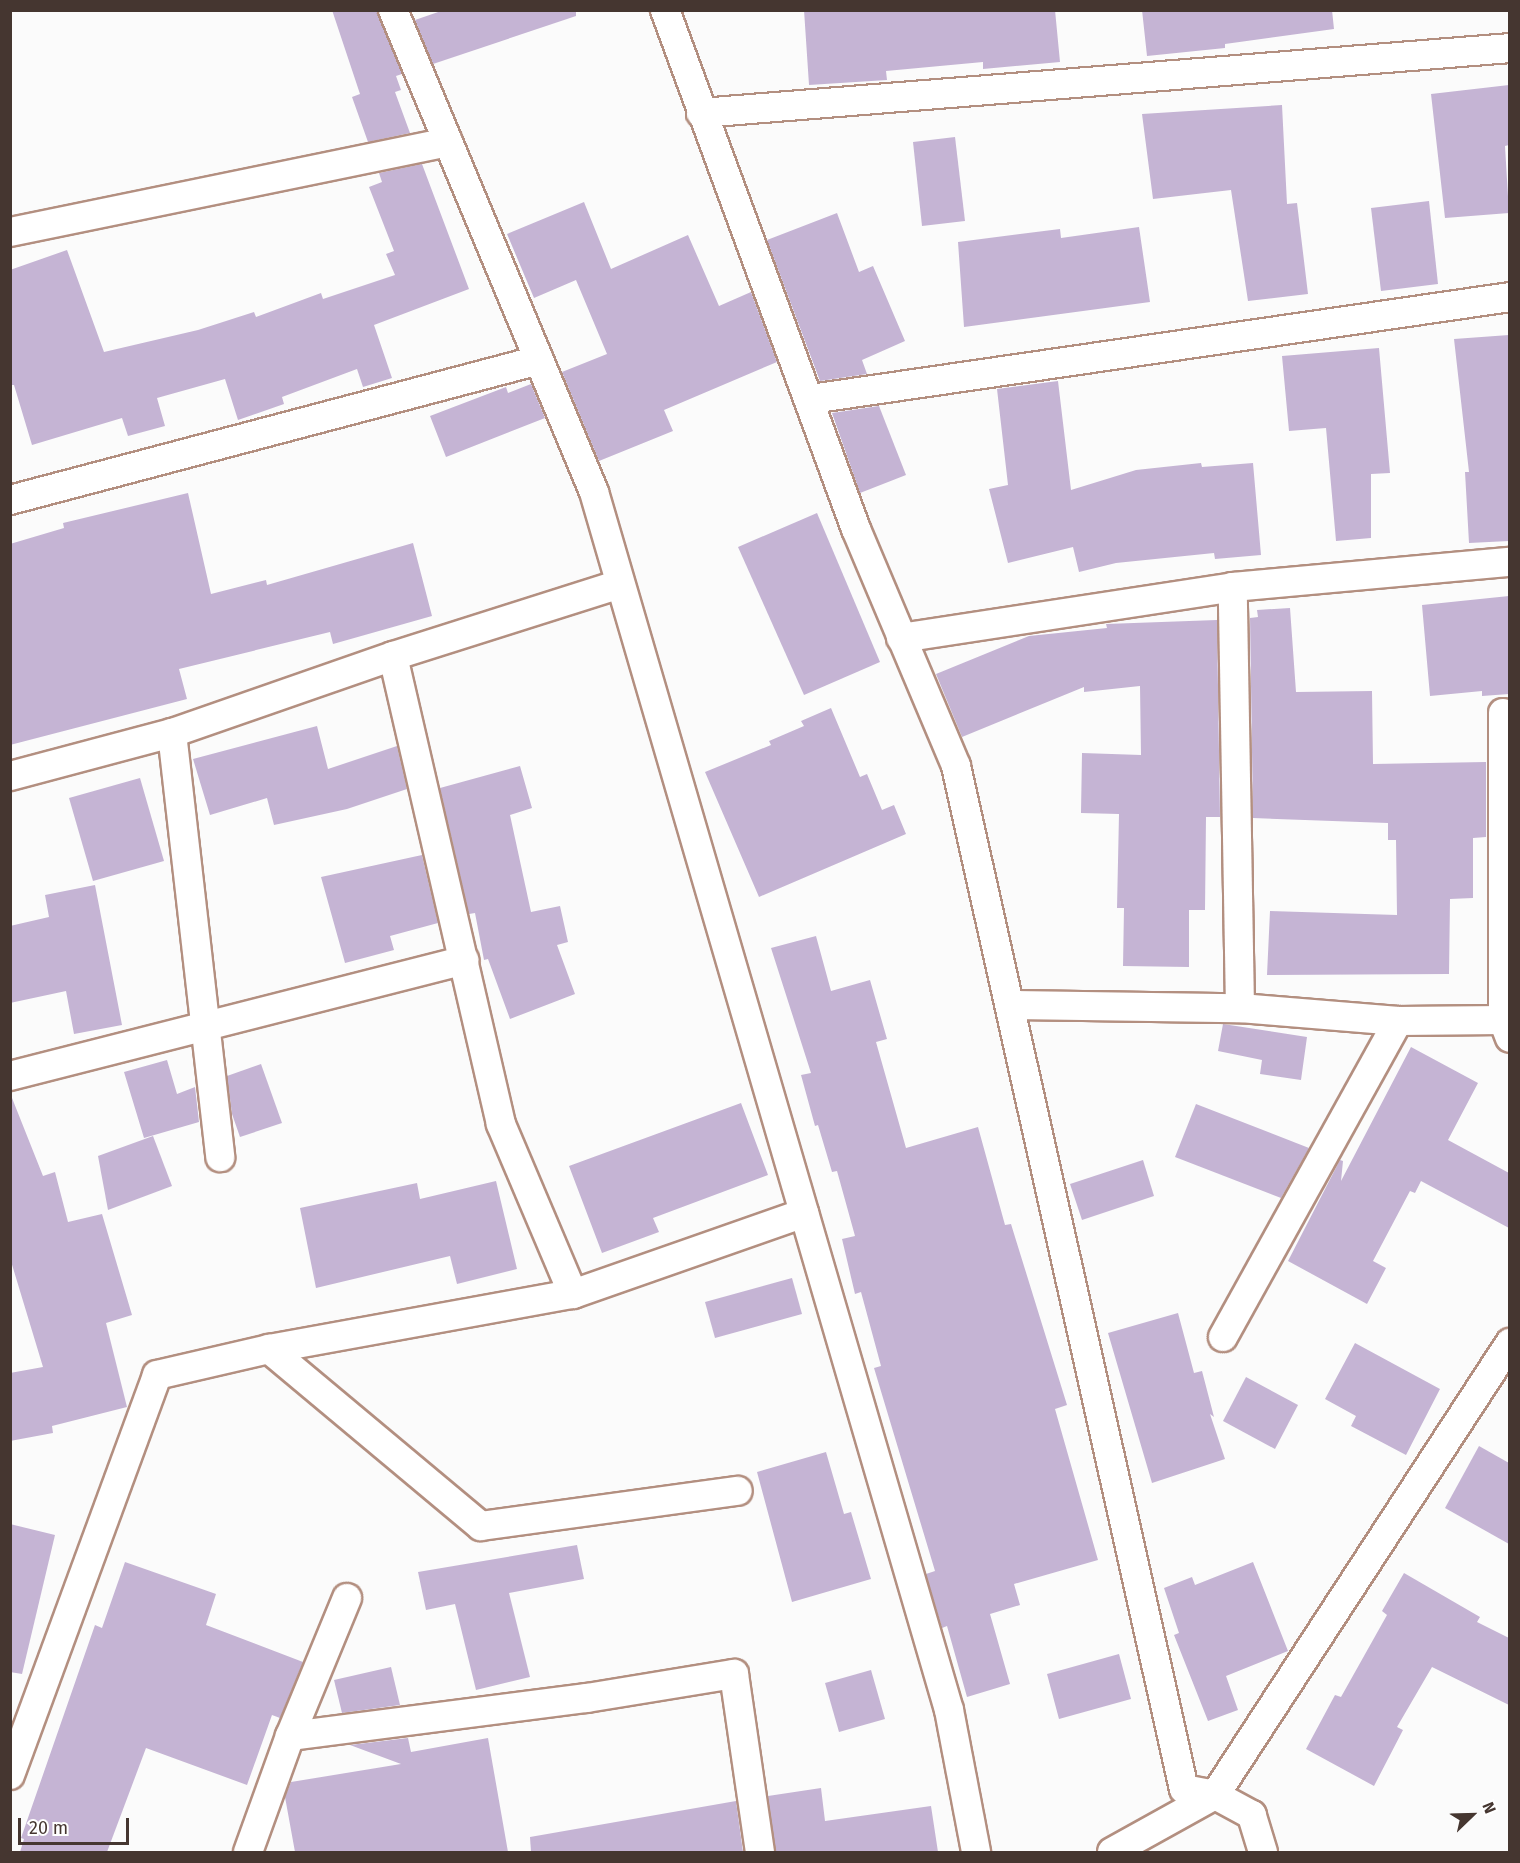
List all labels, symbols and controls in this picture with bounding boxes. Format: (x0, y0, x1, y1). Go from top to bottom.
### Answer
north arrow (1442, 1785, 1502, 1845)
text: N (1478, 1799, 1500, 1816)
scale bar (21, 1806, 132, 1844)
text: 20 m (29, 1817, 68, 1839)

